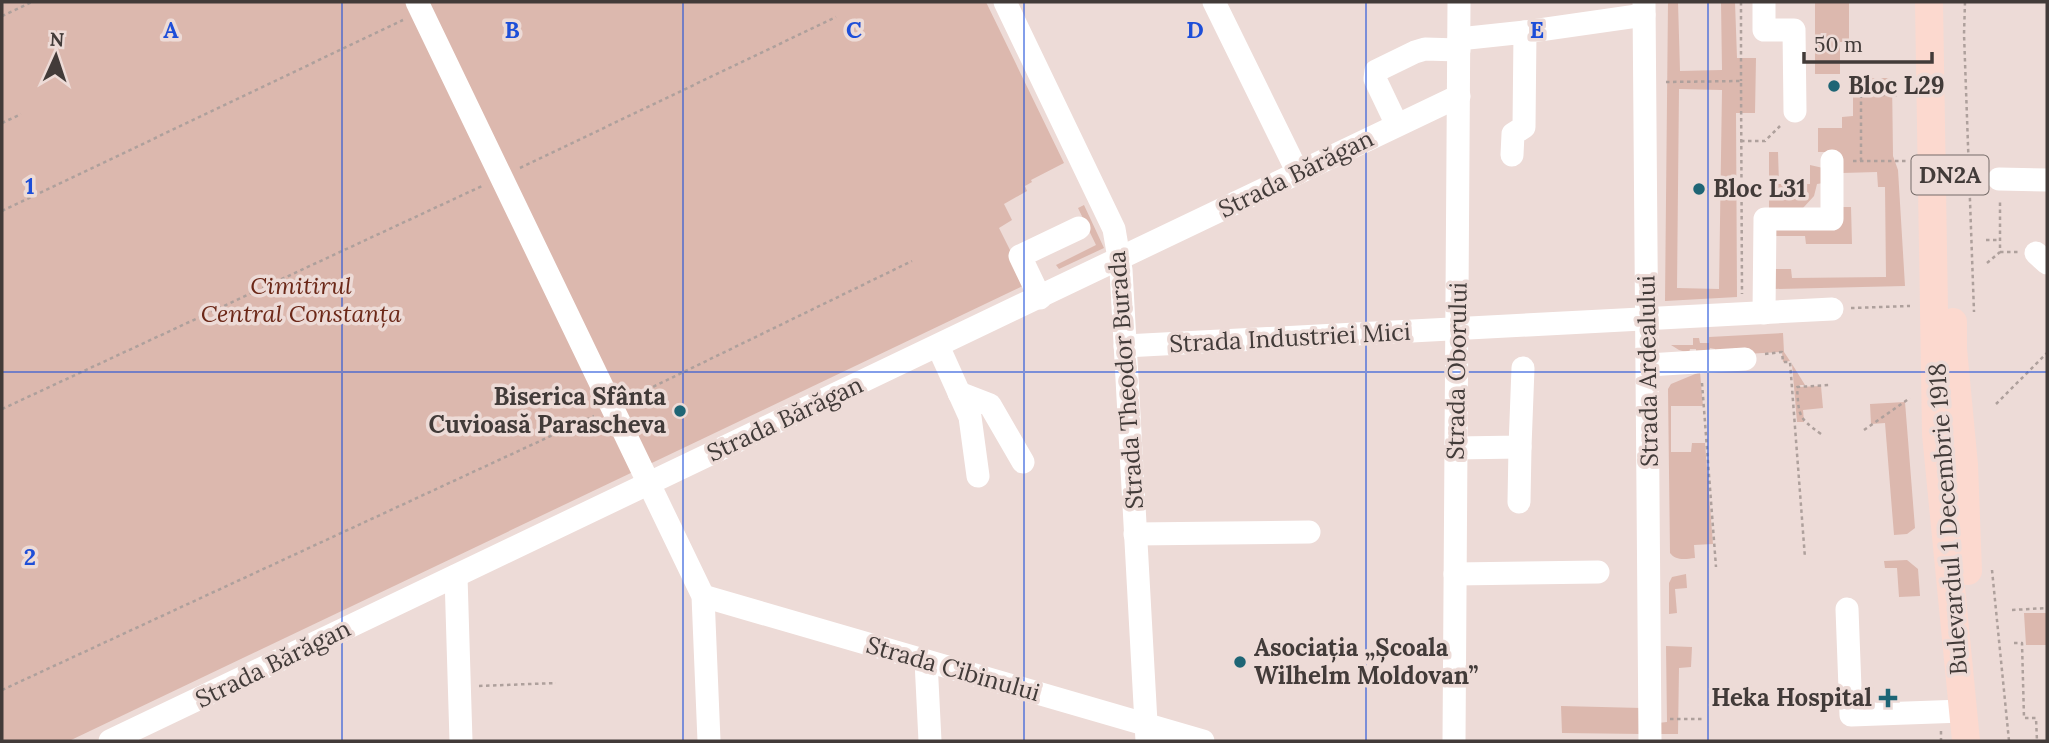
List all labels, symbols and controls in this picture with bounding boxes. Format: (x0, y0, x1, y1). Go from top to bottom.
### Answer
text: A (163, 15, 179, 44)
text: B (504, 15, 520, 44)
text: C (846, 15, 862, 44)
text: D (1186, 15, 1204, 44)
text: E (1530, 15, 1544, 44)
north arrow (21, 21, 91, 91)
scale bar (1804, 21, 1932, 65)
text: N (49, 27, 65, 51)
text: 50 m (1814, 31, 1863, 58)
place label: Bloc L29 (1848, 70, 1945, 101)
marker: Bloc L29 (1826, 78, 1842, 94)
street label: Strada Bărăgan (1213, 123, 1378, 224)
road number: DN2A (1912, 156, 1988, 194)
text: 1 (25, 171, 35, 200)
place label: Bloc L31 (1713, 173, 1806, 204)
marker: Bloc L31 (1691, 181, 1707, 197)
street label: Strada Theodor Burada (1101, 250, 1150, 510)
park label: Cimitirul Central Constanța (201, 270, 402, 329)
street label: Strada Ardealului (1630, 275, 1665, 467)
street label: Strada Oborului (1439, 282, 1474, 460)
street label: Strada Industriei Mici (1169, 316, 1411, 359)
street label: Bulevardul 1 Decembrie 1918 (1921, 362, 1974, 676)
street label: Strada Bărăgan (702, 369, 868, 468)
place label: Biserica Sfânta Cuvioasă Parascheva (428, 381, 666, 440)
marker: Biserica Sfânta Cuvioasă Parascheva (672, 403, 688, 419)
text: 2 (24, 542, 36, 571)
street label: Strada Bărăgan (190, 613, 355, 714)
street label: Strada Cibinului (863, 629, 1044, 708)
place label: Asociația „Școala Wilhelm Moldovan” (1254, 632, 1478, 691)
marker: Asociația „Școala Wilhelm Moldovan” (1232, 654, 1248, 670)
place label: Heka Hospital (1711, 682, 1872, 713)
marker: Heka Hospital (1878, 688, 1898, 708)

